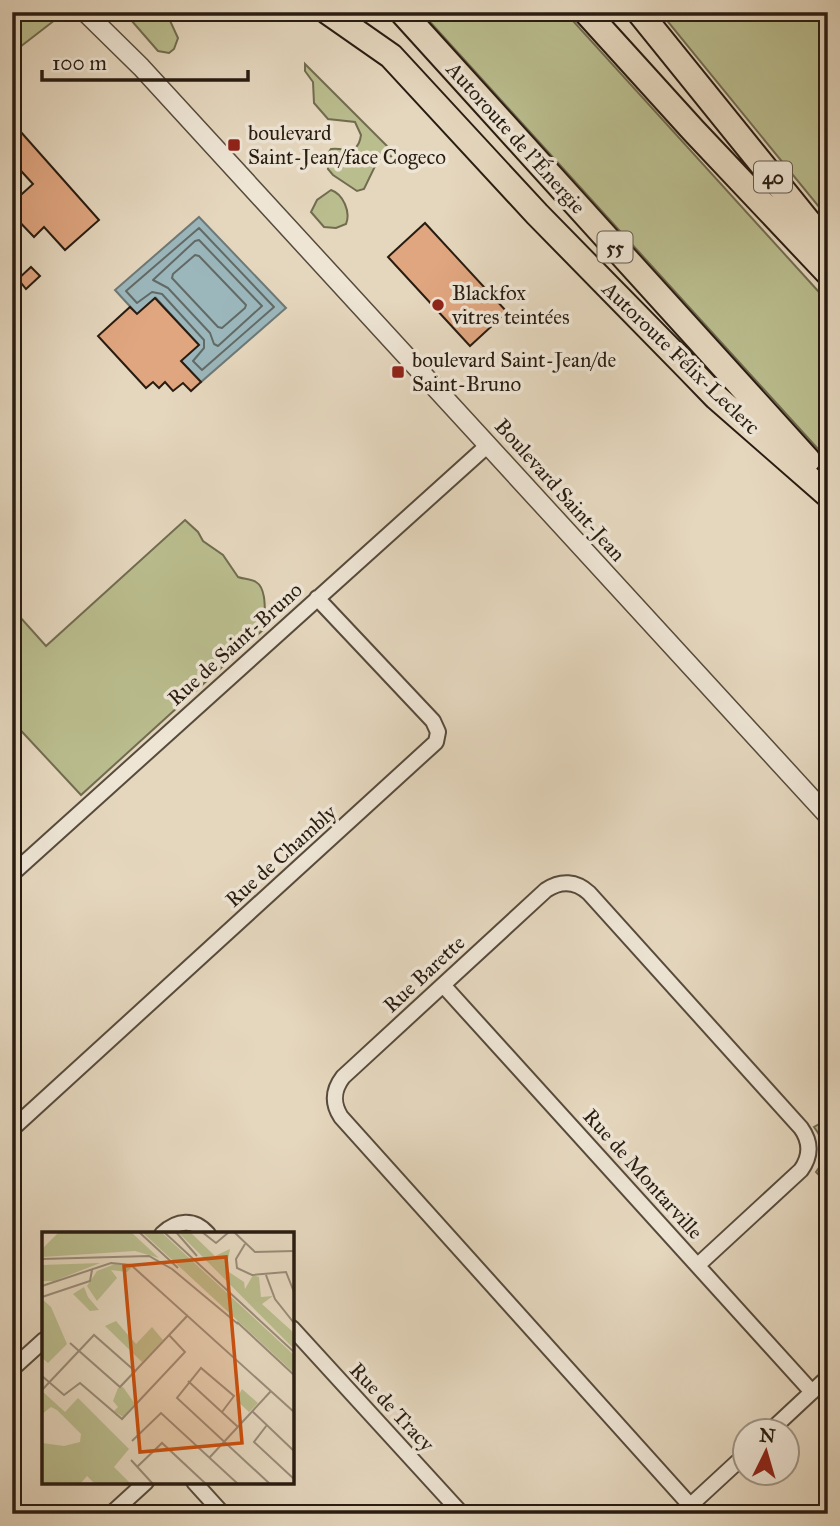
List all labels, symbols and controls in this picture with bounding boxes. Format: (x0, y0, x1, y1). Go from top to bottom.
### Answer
scale bar (42, 38, 248, 82)
text: 100 m (52, 50, 107, 76)
street label: Autoroute de l'Énergie (440, 55, 592, 220)
place label: boulevard Saint-Jean/face Cogeco (248, 120, 446, 170)
marker: boulevard Saint-Jean/face Cogeco (226, 137, 242, 153)
road number: 40 (754, 162, 792, 192)
road number: 55 (598, 232, 632, 262)
street label: Autoroute Félix-Leclerc (596, 275, 765, 440)
place label: Blackfox vitres teintées (451, 280, 570, 330)
marker: Blackfox vitres teintées (430, 297, 446, 313)
place label: boulevard Saint-Jean/de Saint-Bruno (412, 347, 616, 397)
marker: boulevard Saint-Jean/de Saint-Bruno (390, 364, 406, 380)
street label: Boulevard Saint-Jean (489, 413, 631, 567)
street label: Rue de Saint-Bruno (162, 577, 308, 711)
street label: Rue de Chambly (220, 799, 343, 913)
street label: Rue Barette (378, 930, 470, 1018)
street label: Rue de Montarville (578, 1103, 709, 1245)
inset map (42, 1232, 294, 1484)
street label: Rue de Tracy (344, 1357, 441, 1458)
north arrow (732, 1418, 802, 1488)
text: N (758, 1423, 776, 1448)

